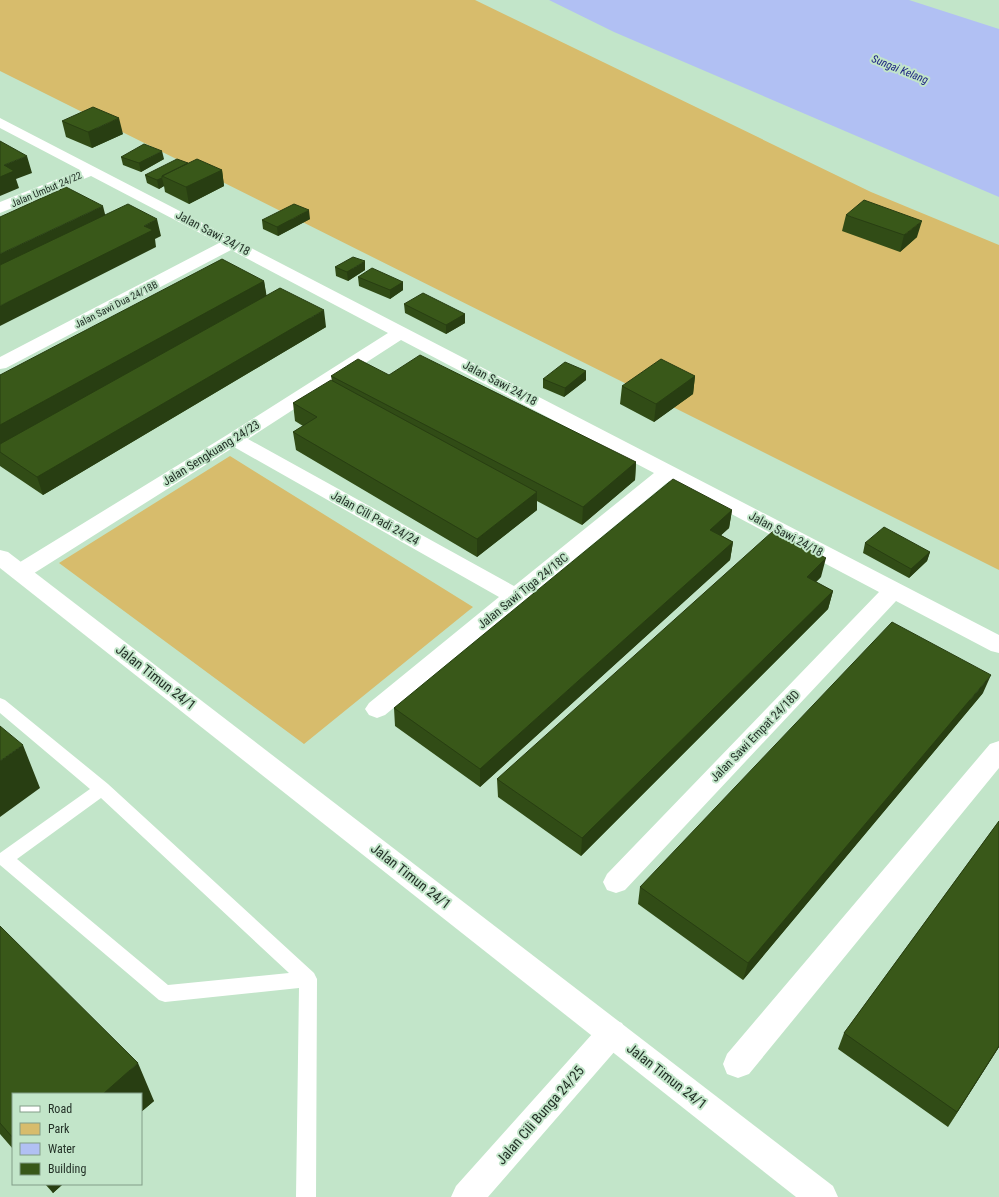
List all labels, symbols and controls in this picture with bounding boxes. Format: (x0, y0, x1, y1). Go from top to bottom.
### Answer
water label: Sungai Kelang (870, 52, 931, 87)
street label: Jalan Umbut 24/22 (9, 170, 83, 209)
street label: Jalan Sawi 24/18 (173, 208, 253, 258)
street label: Jalan Sawi Dua 24/18B (73, 279, 159, 330)
street label: Jalan Sawi 24/18 (460, 358, 540, 408)
street label: Jalan Sengkuang 24/23 (160, 417, 262, 489)
street label: Jalan Cili Padi 24/24 (329, 488, 421, 548)
street label: Jalan Sawi 24/18 (746, 509, 826, 559)
street label: Jalan Sawi Tiga 24/18C (475, 550, 571, 632)
street label: Jalan Timun 24/1 (113, 641, 199, 713)
street label: Jalan Sawi Empat 24/18D (708, 687, 802, 785)
street label: Jalan Timun 24/1 (368, 840, 454, 912)
street label: Jalan Timun 24/1 (624, 1040, 710, 1112)
street label: Jalan Cili Bunga 24/25 (493, 1063, 587, 1167)
legend (12, 1093, 142, 1185)
text: Road (48, 1102, 72, 1116)
text: Park (48, 1122, 70, 1136)
text: Water (48, 1142, 76, 1156)
text: Building (48, 1162, 86, 1176)

